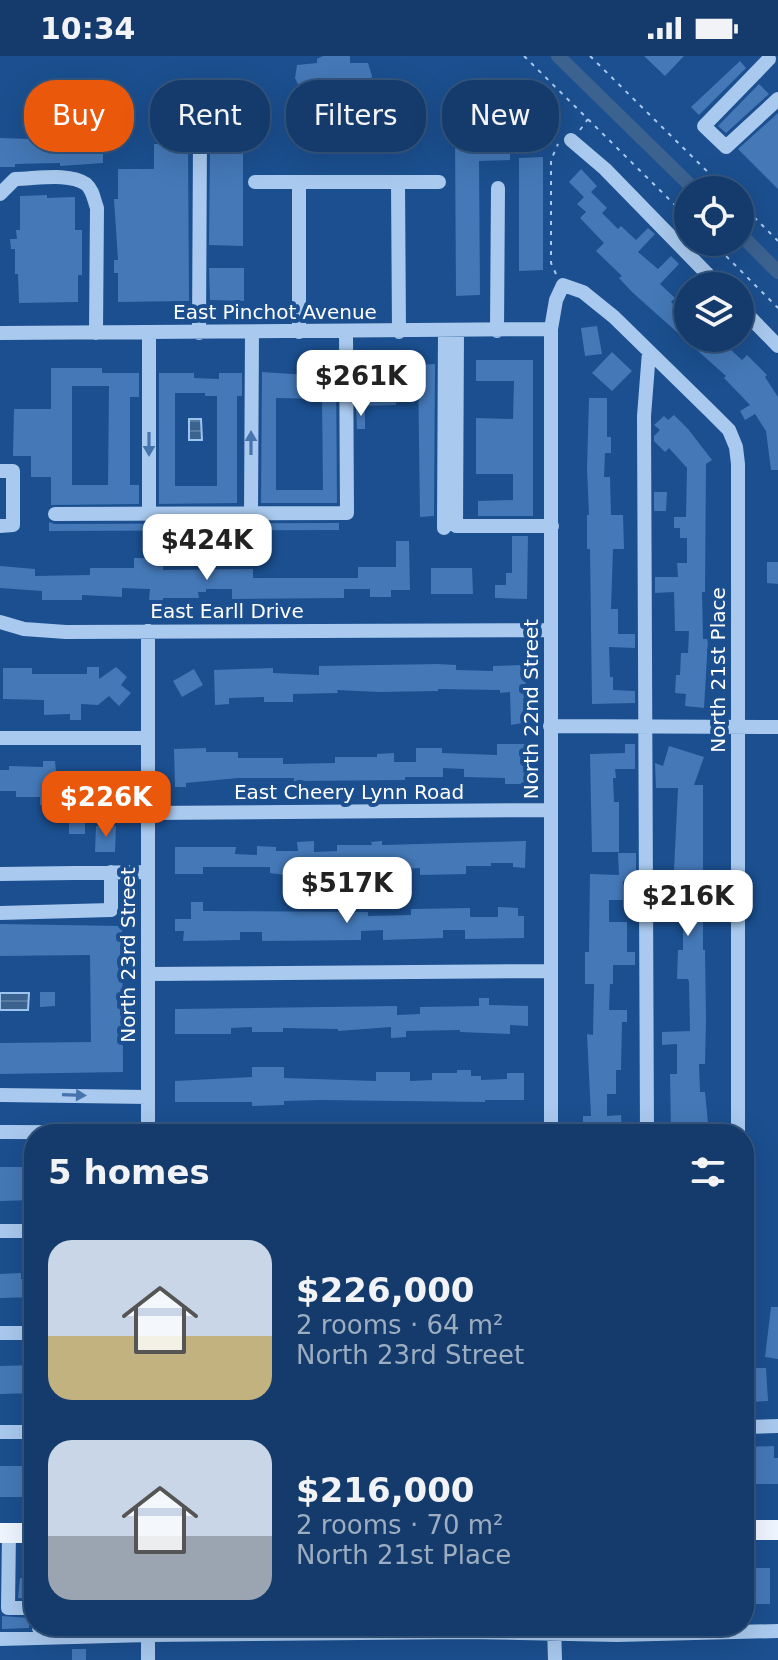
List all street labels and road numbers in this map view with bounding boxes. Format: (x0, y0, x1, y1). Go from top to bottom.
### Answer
street label: East Pinchot Avenue (173, 300, 377, 324)
street label: North 21st Place (706, 587, 730, 753)
street label: East Earll Drive (150, 599, 304, 623)
street label: North 22nd Street (519, 619, 543, 799)
street label: East Cheery Lynn Road (234, 780, 464, 804)
street label: North 23rd Street (116, 867, 140, 1043)

